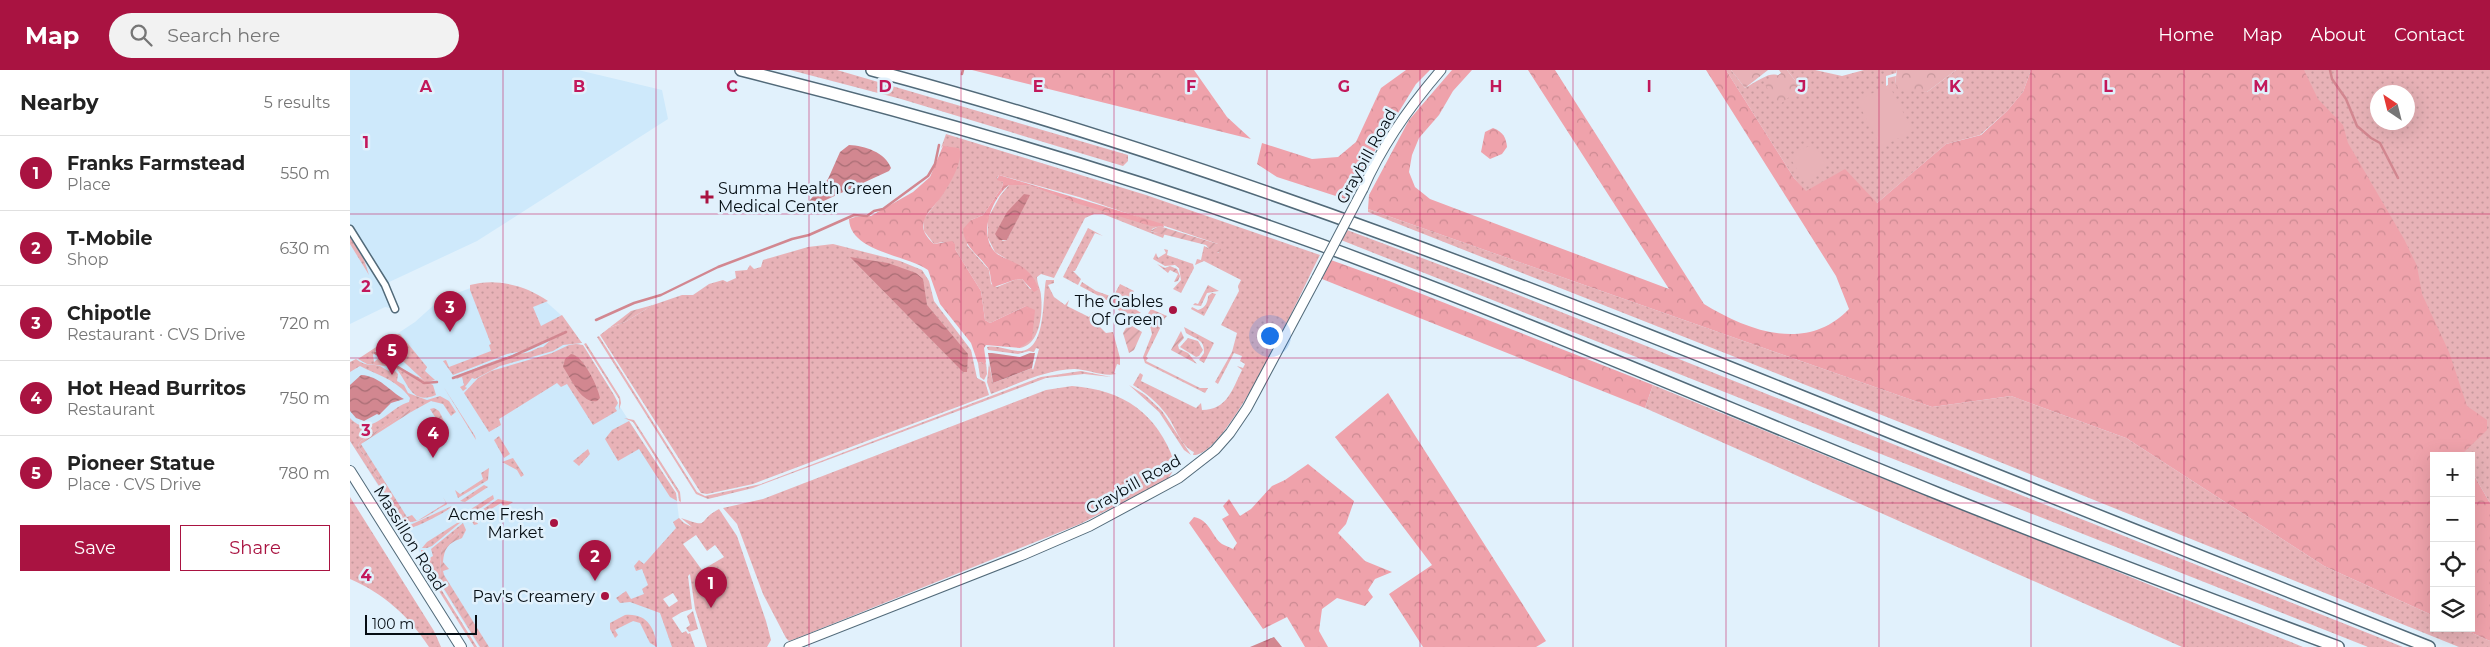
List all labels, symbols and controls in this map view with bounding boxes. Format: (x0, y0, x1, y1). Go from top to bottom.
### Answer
search box (109, 13, 459, 58)
text: Map (25, 21, 79, 50)
icon: search (127, 21, 155, 49)
text: Search here (167, 24, 280, 47)
text: Home (2158, 24, 2214, 46)
text: Map (2242, 24, 2282, 46)
text: About (2310, 24, 2366, 46)
text: Contact (2394, 24, 2465, 46)
text: A (419, 77, 433, 96)
text: B (573, 77, 585, 96)
text: C (726, 77, 738, 96)
text: D (878, 77, 892, 96)
text: E (1033, 77, 1043, 96)
text: F (1186, 77, 1196, 96)
text: G (1338, 77, 1350, 96)
text: H (1490, 77, 1502, 96)
text: I (1646, 77, 1652, 96)
text: J (1797, 77, 1806, 96)
text: K (1949, 77, 1962, 96)
text: L (2103, 77, 2113, 96)
text: M (2253, 77, 2269, 96)
north arrow (2370, 85, 2415, 130)
text: Nearby (20, 90, 99, 115)
text: 5 results (264, 93, 330, 112)
street label: Graybill Road (1332, 105, 1400, 207)
text: 1 (363, 133, 369, 152)
text: Franks Farmstead (67, 152, 245, 175)
text: 1 (33, 164, 39, 183)
text: 550 m (280, 164, 330, 183)
text: Place (67, 175, 111, 194)
place label: Summa Health Green Medical Center (718, 179, 892, 216)
marker: Summa Health Green Medical Center (700, 190, 714, 204)
text: T-Mobile (67, 227, 153, 250)
text: 2 (31, 239, 41, 258)
text: 630 m (279, 239, 330, 258)
text: Shop (67, 250, 109, 269)
text: 2 (361, 277, 371, 296)
pin: 3 (434, 291, 466, 332)
place label: The Gables Of Green (1075, 292, 1163, 329)
text: Chipotle (67, 302, 151, 325)
marker: The Gables Of Green (1167, 304, 1179, 316)
text: 3 (31, 314, 41, 333)
text: 720 m (280, 314, 330, 333)
your location (1257, 323, 1283, 349)
text: Restaurant · CVS Drive (67, 325, 245, 344)
pin: 5 (376, 334, 408, 375)
text: Hot Head Burritos (67, 377, 246, 400)
text: 4 (30, 389, 42, 408)
text: 750 m (280, 389, 330, 408)
text: Restaurant (67, 400, 155, 419)
pin: 4 (417, 417, 449, 458)
text: 3 (360, 421, 371, 440)
street label: Graybill Road (1082, 450, 1184, 518)
text: Pioneer Statue (67, 452, 215, 475)
map controls (2430, 452, 2475, 632)
button: + (2430, 452, 2475, 497)
text: 5 (31, 464, 41, 483)
text: 780 m (279, 464, 330, 483)
text: Place · CVS Drive (67, 475, 201, 494)
street label: Massillon Road (370, 482, 449, 594)
button: − (2430, 497, 2475, 542)
place label: Acme Fresh Market (448, 505, 545, 542)
marker: Acme Fresh Market (548, 517, 560, 529)
button: Save (20, 525, 170, 571)
button: Share (180, 525, 330, 571)
pin: 2 (579, 540, 611, 581)
button: locate (2430, 542, 2475, 587)
text: 4 (360, 566, 372, 585)
pin: 1 (695, 567, 727, 608)
place label: Pav's Creamery (473, 587, 595, 606)
button: layers (2430, 587, 2475, 632)
marker: Pav's Creamery (599, 590, 611, 602)
scale bar (365, 612, 478, 635)
text: 100 m (372, 615, 414, 633)

